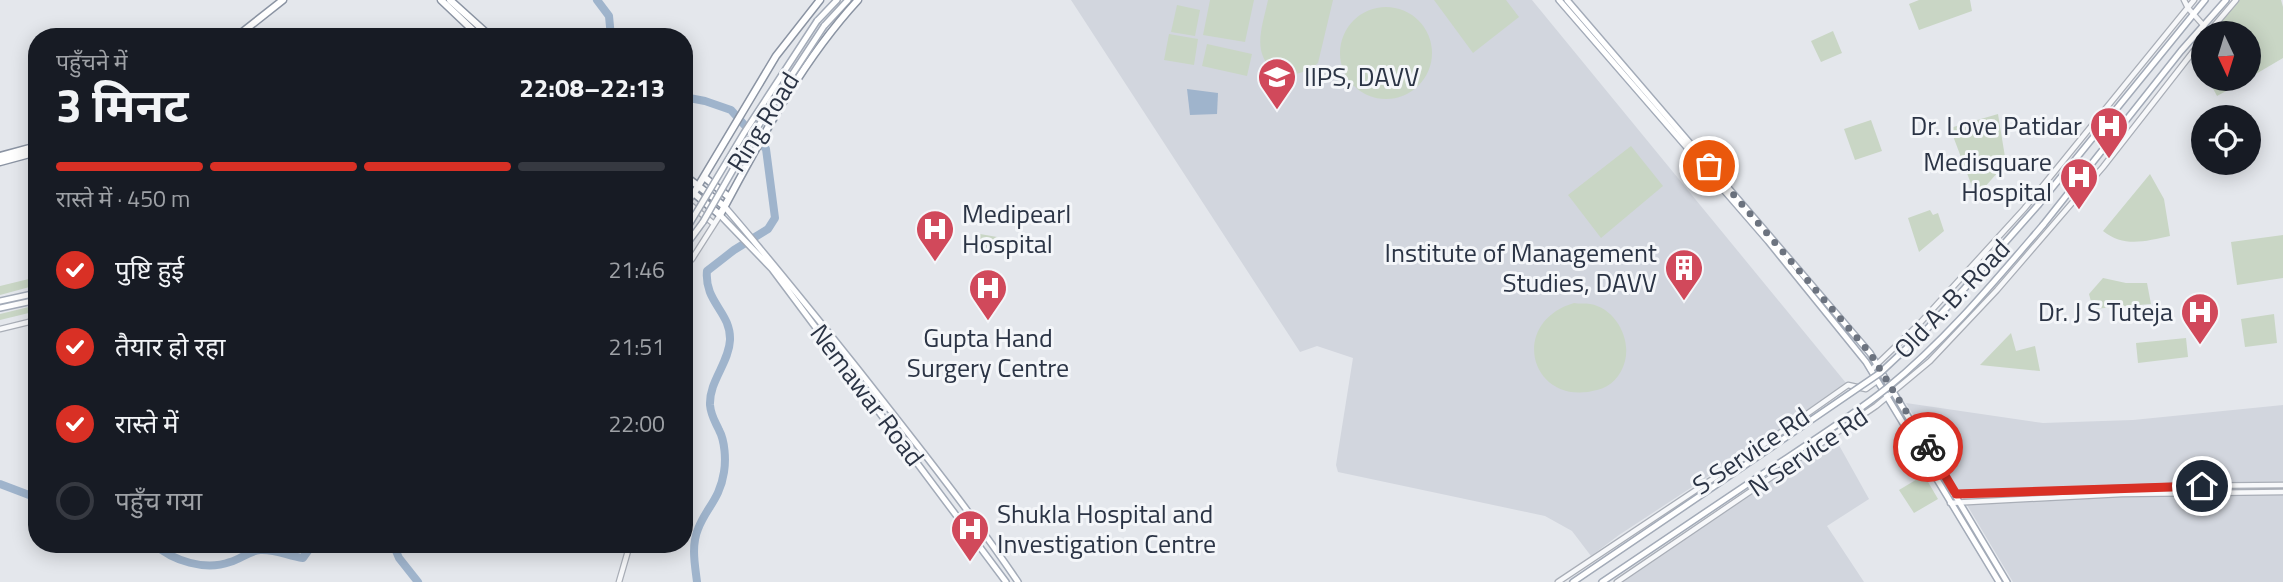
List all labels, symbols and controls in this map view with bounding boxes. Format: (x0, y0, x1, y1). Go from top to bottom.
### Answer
north arrow (2191, 21, 2261, 91)
map controls (2191, 21, 2261, 175)
text: पहुँचने में (56, 44, 127, 79)
school or university icon: IIPS, DAVV (1256, 56, 1298, 111)
place label: IIPS, DAVV (1304, 57, 1419, 96)
street label: Ring Road (717, 64, 809, 179)
text: 22:08–22:13 (519, 68, 665, 107)
text: 3 मिनट (56, 70, 188, 140)
hospital icon: Dr. Love Patidar (2088, 105, 2130, 160)
button: locate (2191, 105, 2261, 175)
place label: Dr. Love Patidar (1910, 106, 2082, 145)
pin (1679, 136, 1739, 196)
place label: Medisquare Hospital (1923, 142, 2052, 211)
icon: bag (1690, 147, 1728, 185)
hospital icon: Medisquare Hospital (2058, 156, 2100, 211)
text: रास्ते में · 450 m (56, 181, 190, 216)
place label: Medipearl Hospital (962, 194, 1071, 263)
hospital icon: Medipearl Hospital (914, 208, 956, 263)
street label: Old A. B. Road (1884, 230, 2019, 367)
place label: Institute of Management Studies, DAVV (1385, 233, 1657, 302)
building icon: Institute of Management Studies, DAVV (1663, 247, 1705, 302)
text: पुष्टि हुई (115, 250, 184, 289)
icon: check (56, 251, 94, 289)
text: 21:46 (608, 252, 665, 287)
hospital icon: Gupta Hand Surgery Centre (967, 267, 1009, 322)
hospital icon: Dr. J S Tuteja (2179, 291, 2221, 346)
place label: Dr. J S Tuteja (2038, 292, 2173, 331)
street label: Nemawar Road (801, 315, 934, 474)
place label: Gupta Hand Surgery Centre (907, 318, 1069, 387)
text: तैयार हो रहा (115, 327, 225, 366)
icon: check (56, 328, 94, 366)
text: 21:51 (608, 329, 665, 364)
street label: S Service Rd (1684, 397, 1817, 504)
street label: N Service Rd (1740, 397, 1876, 506)
text: रास्ते में (115, 404, 179, 443)
icon: check (56, 405, 94, 443)
text: 22:00 (608, 406, 665, 441)
courier (1893, 412, 1963, 482)
icon: bike (1909, 428, 1947, 466)
pin (2172, 456, 2232, 516)
icon: home (2183, 467, 2221, 505)
text: पहुँच गया (115, 481, 202, 520)
place label: Shukla Hospital and Investigation Centre (997, 494, 1216, 563)
hospital icon: Shukla Hospital and Investigation Centre (949, 508, 991, 563)

